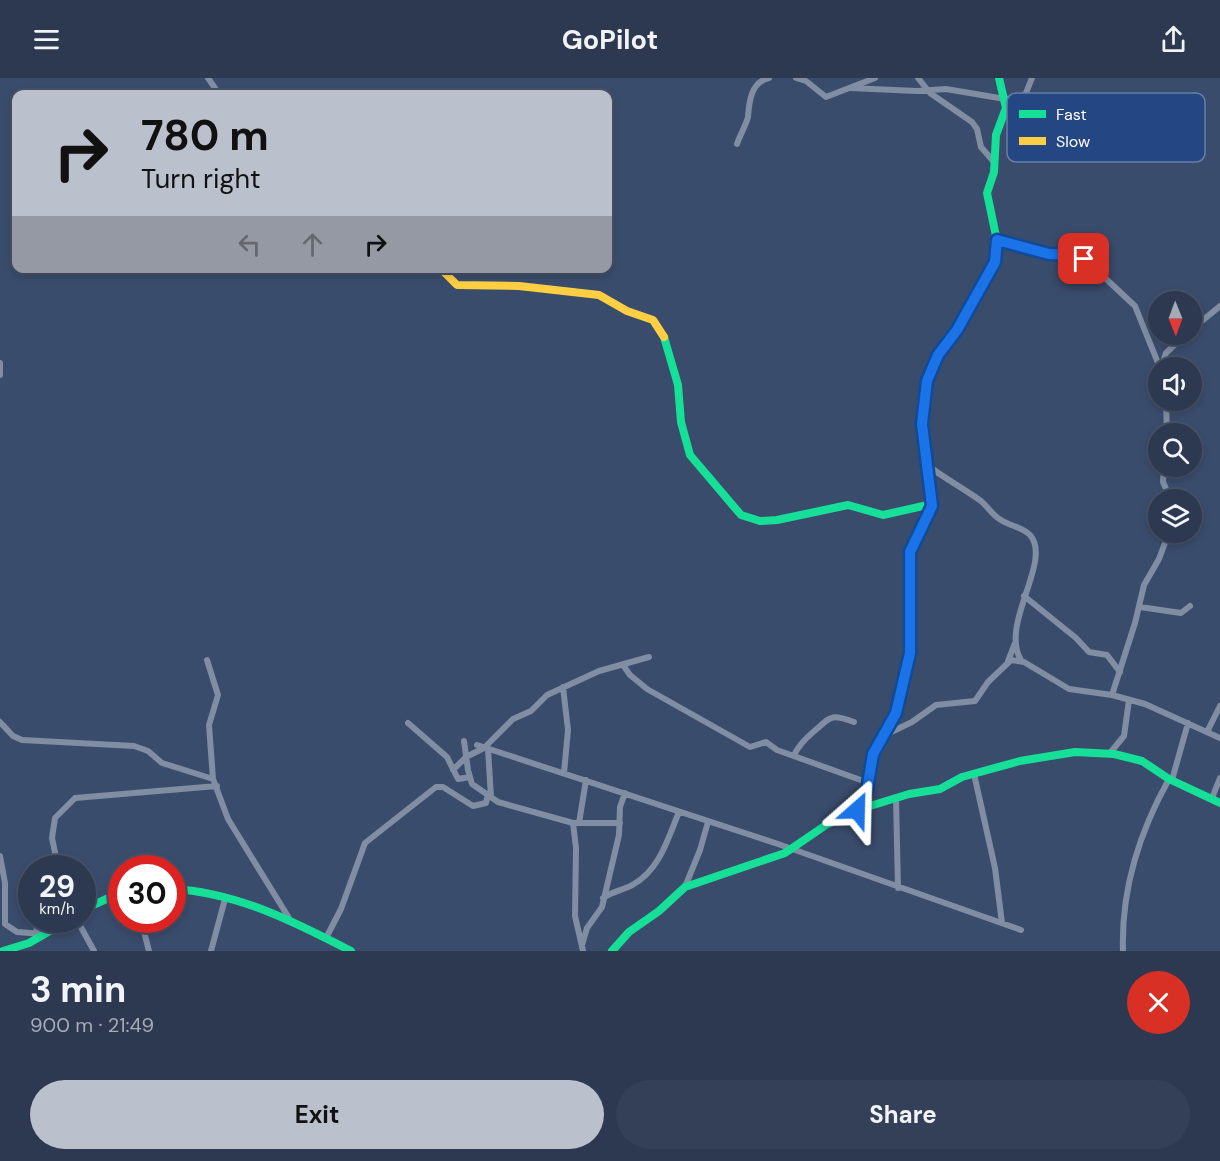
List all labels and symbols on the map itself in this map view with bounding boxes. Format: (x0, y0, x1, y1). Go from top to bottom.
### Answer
legend (1007, 93, 1205, 162)
text: Fast (1056, 104, 1087, 125)
text: Slow (1056, 131, 1090, 152)
pin (1058, 233, 1109, 284)
north arrow (1148, 291, 1202, 345)
position arrow (825, 778, 889, 842)
speed limit sign: 30 (108, 855, 186, 933)

